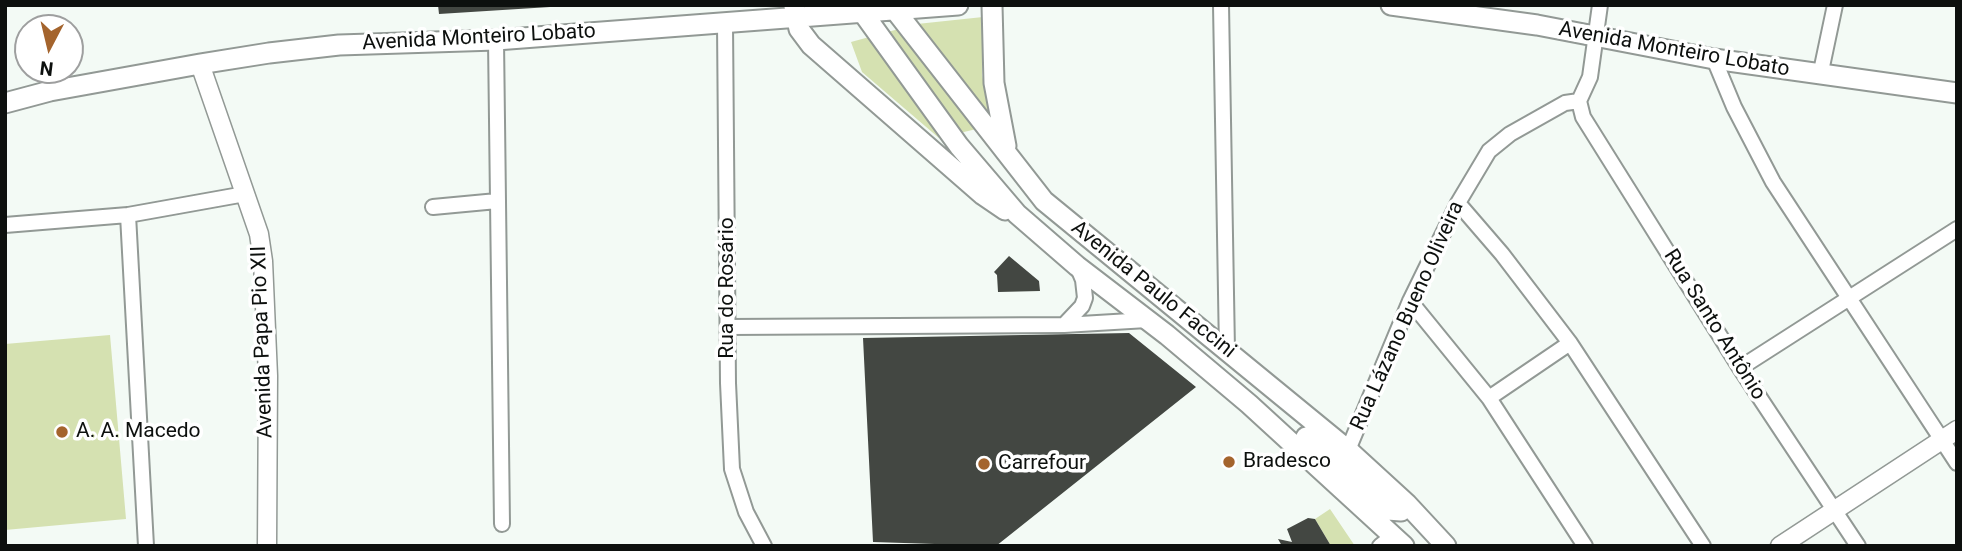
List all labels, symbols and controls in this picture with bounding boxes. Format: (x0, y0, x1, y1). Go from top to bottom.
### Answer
north arrow (14, 14, 84, 84)
street label: Avenida Monteiro Lobato (1557, 17, 1791, 83)
street label: Avenida Monteiro Lobato (362, 19, 596, 57)
text: N (39, 56, 55, 81)
street label: Rua Lázano Bueno Oliveira (1346, 198, 1470, 434)
street label: Avenida Paulo Faccini (1066, 216, 1240, 364)
street label: Rua do Rosário (715, 217, 741, 359)
street label: Avenida Papa Pio XII (247, 245, 279, 439)
street label: Rua Santo Antônio (1657, 245, 1771, 405)
place label: A. A. Macedo (76, 419, 201, 445)
marker: A. A. Macedo (54, 424, 70, 440)
place label: Bradesco (1243, 449, 1331, 475)
place label: Carrefour (998, 451, 1086, 477)
marker: Bradesco (1221, 454, 1237, 470)
marker: Carrefour (976, 456, 992, 472)

